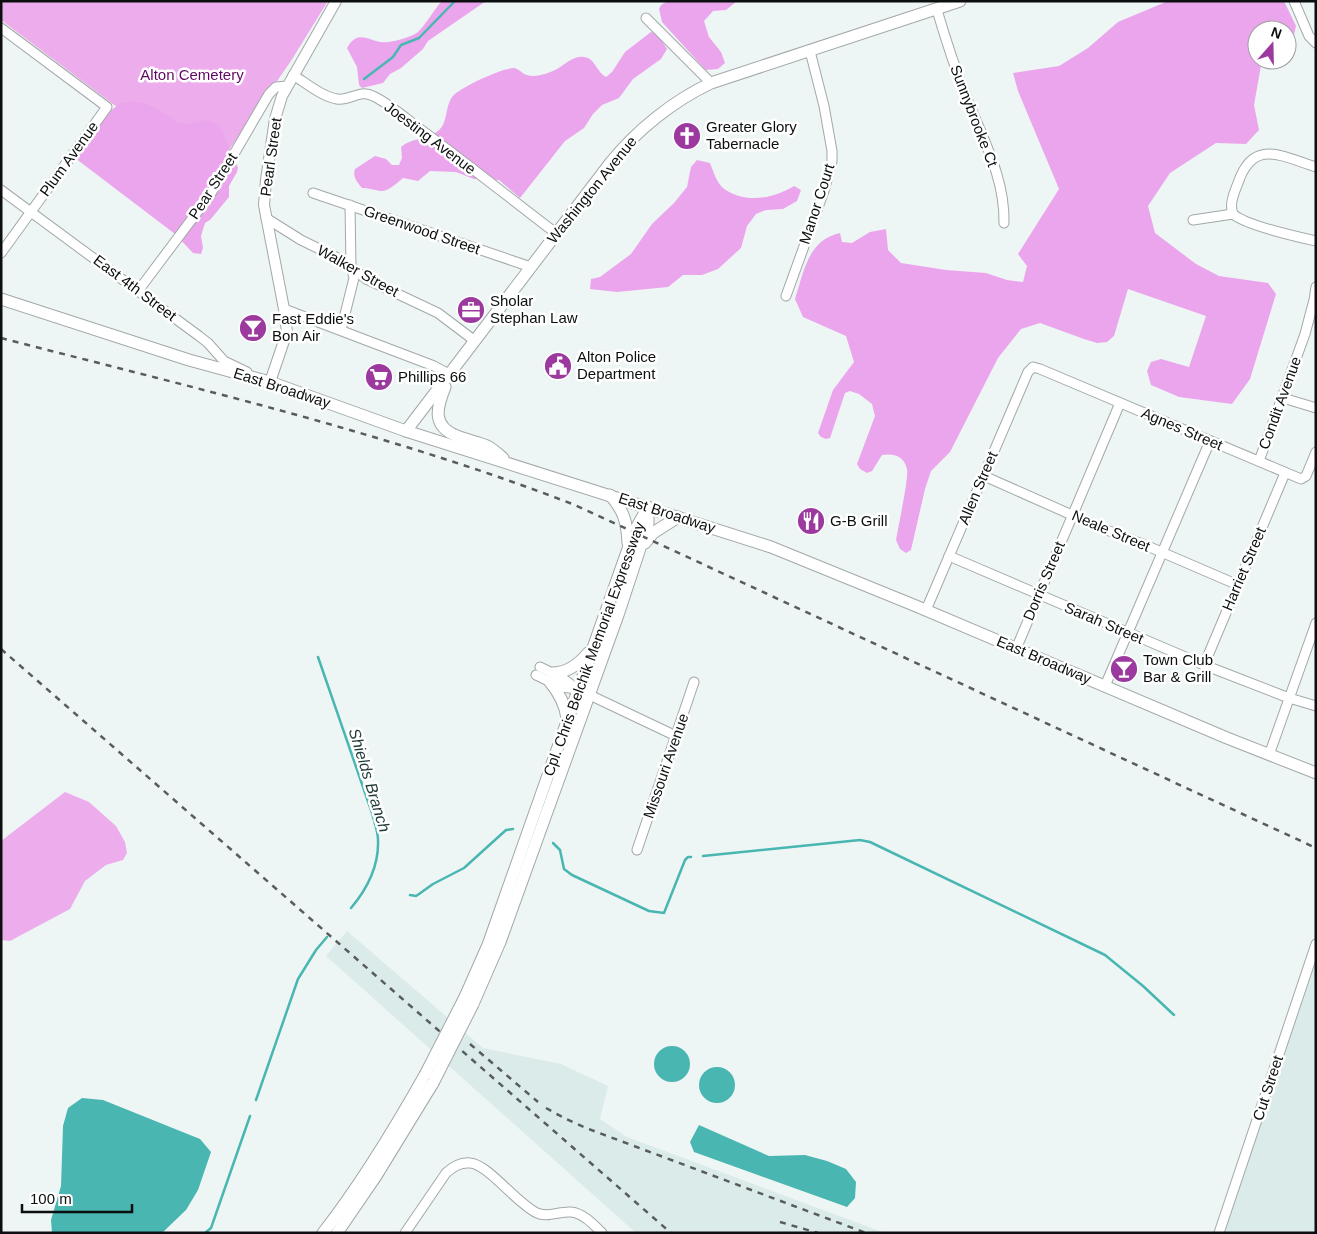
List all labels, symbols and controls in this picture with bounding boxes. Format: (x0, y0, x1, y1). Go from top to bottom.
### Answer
north arrow (1247, 20, 1297, 70)
text: N (1269, 24, 1284, 42)
street label: Sunnybrooke Ct (947, 63, 1002, 170)
park label: Alton Cemetery (140, 66, 244, 83)
street label: Joesting Avenue (381, 98, 479, 177)
street label: Pearl Street (257, 116, 285, 197)
street label: Plum Avenue (36, 118, 101, 199)
place label: Greater Glory Tabernacle (706, 118, 797, 152)
church icon: Greater Glory Tabernacle (672, 121, 702, 151)
street label: Washington Avenue (543, 133, 640, 247)
street label: Pear Street (185, 149, 241, 222)
street label: Manor Court (796, 161, 838, 246)
street label: Greenwood Street (362, 202, 483, 258)
street label: Walker Street (315, 241, 403, 300)
street label: East 4th Street (91, 251, 181, 325)
place label: Sholar Stephan Law (490, 292, 578, 326)
office icon: Sholar Stephan Law (456, 295, 486, 325)
place label: Fast Eddie's Bon Air (272, 310, 354, 344)
bar icon: Fast Eddie's Bon Air (238, 313, 268, 343)
place label: Alton Police Department (577, 348, 656, 382)
public building icon: Alton Police Department (543, 351, 573, 381)
street label: Condit Avenue (1255, 354, 1304, 451)
supermarket icon: Phillips 66 (364, 362, 394, 392)
street label: East Broadway (232, 364, 333, 411)
place label: Phillips 66 (398, 368, 466, 385)
street label: Agnes Street (1139, 404, 1226, 454)
street label: Allen Street (955, 448, 1001, 527)
street label: East Broadway (617, 489, 718, 536)
restaurant icon: G-B Grill (796, 506, 826, 536)
street label: Neale Street (1069, 506, 1154, 555)
place label: G-B Grill (830, 512, 888, 529)
street label: Cpl. Chris Belchik Memorial Expressway (539, 519, 648, 778)
street label: Harriet Street (1218, 524, 1269, 613)
street label: Dorris Street (1019, 538, 1068, 623)
street label: Sarah Street (1062, 598, 1147, 647)
street label: East Broadway (994, 632, 1094, 687)
place label: Town Club Bar & Grill (1143, 651, 1213, 685)
bar icon: Town Club Bar & Grill (1109, 654, 1139, 684)
street label: Missouri Avenue (640, 711, 691, 821)
water label: Shields Branch (346, 726, 393, 834)
street label: Cut Street (1249, 1052, 1286, 1123)
scale bar (22, 1182, 132, 1214)
text: 100 m (30, 1190, 72, 1207)

